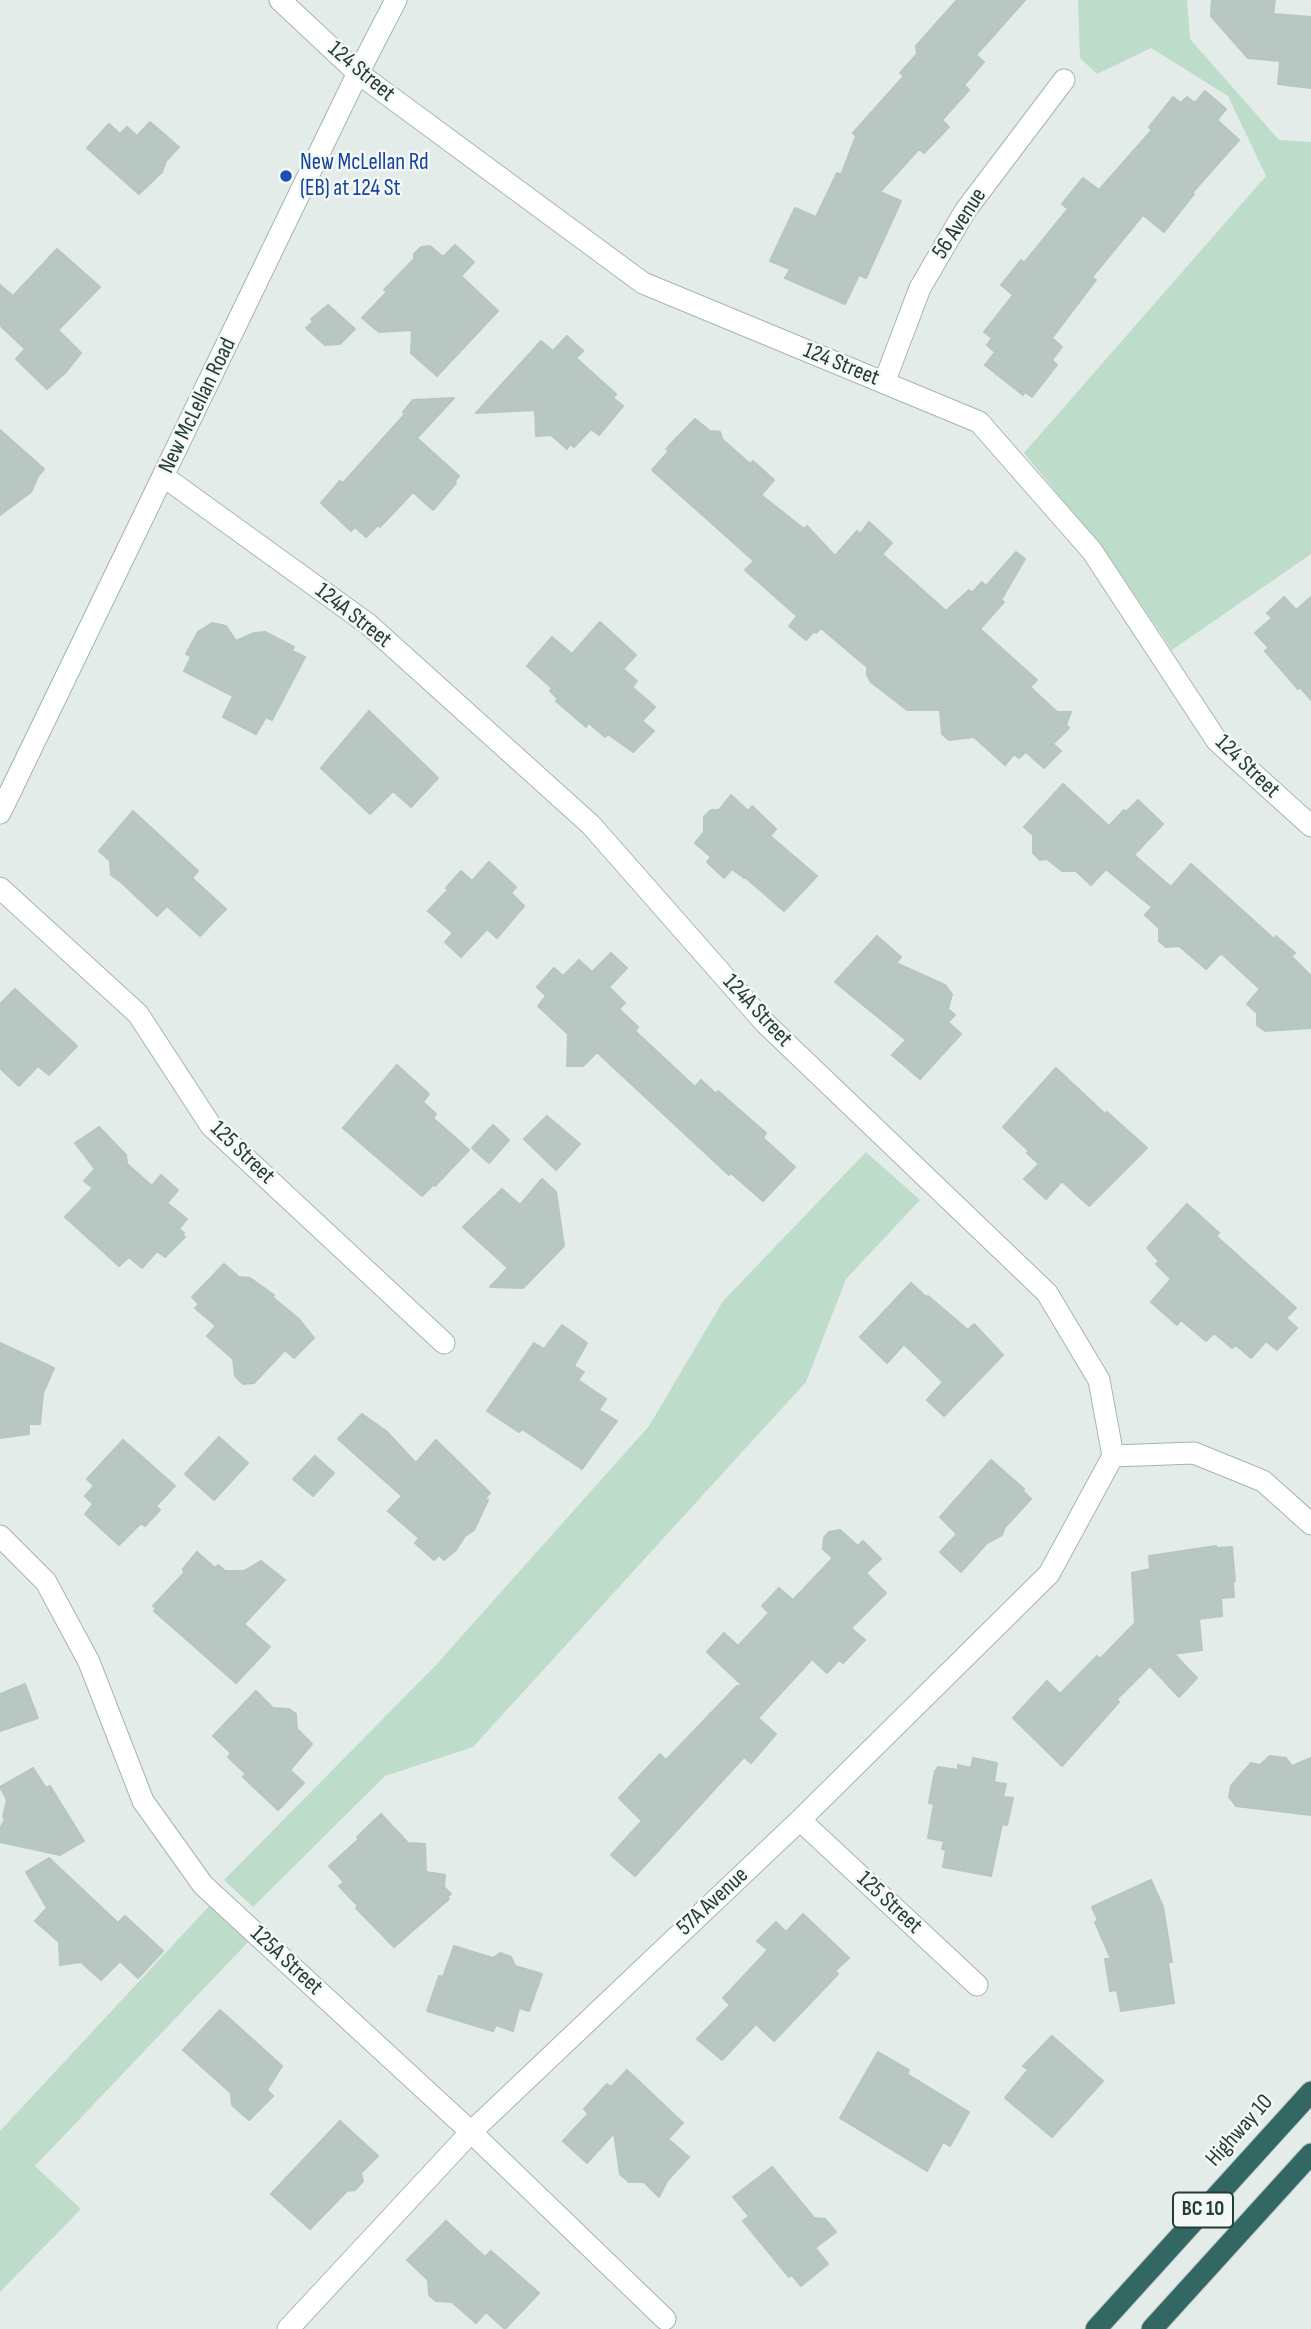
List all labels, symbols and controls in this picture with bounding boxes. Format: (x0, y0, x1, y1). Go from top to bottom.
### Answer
street label: 124 Street (322, 36, 400, 108)
place label: New McLellan Rd (EB) at 124 St (300, 149, 429, 203)
marker: New McLellan Rd (EB) at 124 St (278, 168, 294, 184)
street label: 56 Avenue (927, 183, 993, 265)
street label: New McLellan Road (153, 334, 243, 478)
street label: 124 Street (799, 337, 883, 393)
street label: 124A Street (309, 578, 397, 654)
street label: 124 Street (1209, 729, 1285, 805)
street label: 124A Street (716, 969, 798, 1053)
street label: 125 Street (204, 1116, 280, 1190)
street label: 57A Avenue (672, 1862, 754, 1942)
street label: 125 Street (851, 1866, 927, 1940)
street label: 125A Street (244, 1921, 328, 2001)
street label: Highway 10 (1201, 2089, 1279, 2173)
road number: BC 10 (1173, 2192, 1233, 2228)

